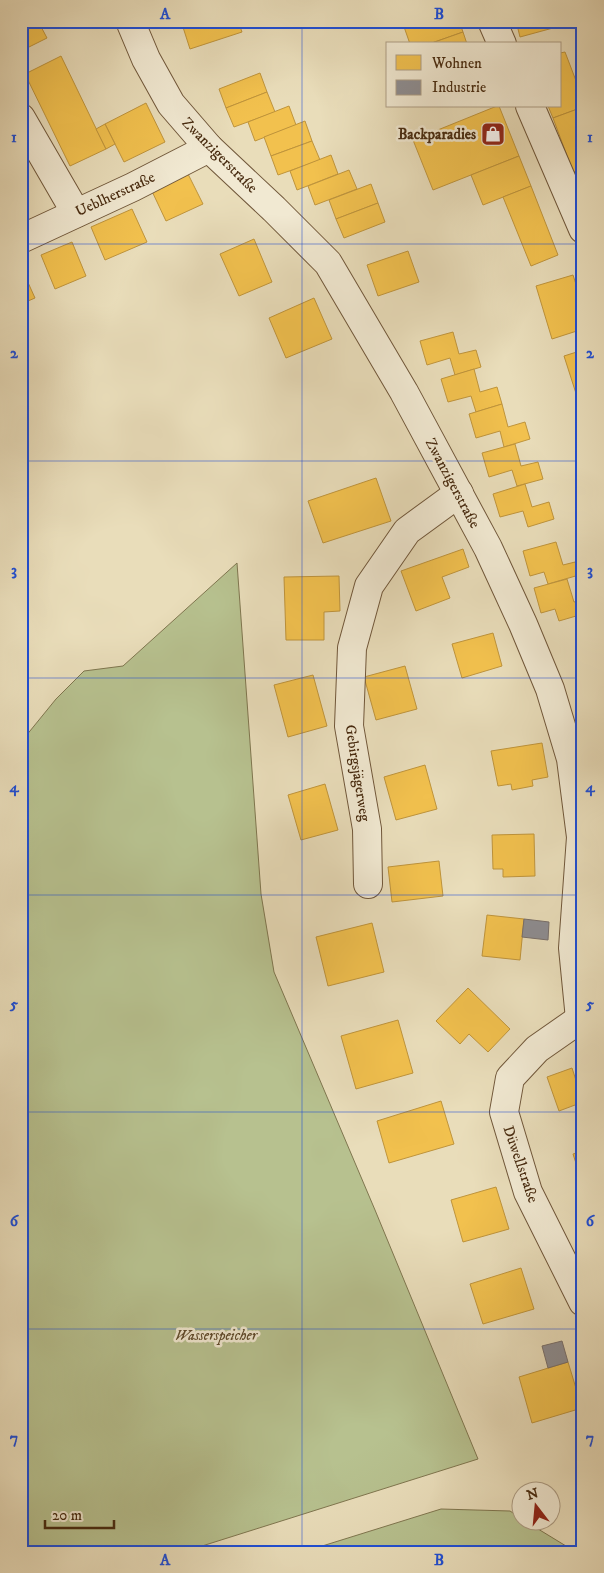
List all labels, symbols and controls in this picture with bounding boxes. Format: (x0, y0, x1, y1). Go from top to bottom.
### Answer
text: A (159, 4, 171, 24)
text: B (434, 4, 444, 24)
legend (386, 42, 562, 108)
text: Wohnen (431, 54, 482, 73)
text: Industrie (432, 78, 486, 97)
street label: Zwanzigerstraße (178, 113, 262, 197)
shop icon: Backparadies (480, 121, 506, 147)
place label: Backparadies (398, 125, 476, 144)
text: 1 (11, 127, 17, 147)
text: 1 (587, 127, 593, 147)
street label: Ueblherstraße (72, 168, 158, 221)
text: 2 (10, 343, 19, 363)
text: 2 (586, 343, 595, 363)
street label: Zwanzigerstraße (421, 435, 484, 532)
text: 3 (11, 560, 17, 580)
text: 3 (587, 560, 593, 580)
street label: Gebirgsjägerweg (340, 723, 375, 824)
text: 4 (8, 777, 19, 797)
text: 4 (584, 777, 595, 797)
text: 5 (9, 994, 18, 1014)
text: 5 (585, 994, 594, 1014)
street label: Düwellstraße (498, 1123, 543, 1205)
text: 6 (10, 1211, 20, 1231)
text: 6 (586, 1211, 596, 1231)
park label: Wasserspeicher (175, 1326, 259, 1345)
text: 7 (10, 1428, 18, 1448)
text: 7 (586, 1428, 594, 1448)
north arrow (512, 1480, 562, 1530)
text: N (525, 1484, 541, 1505)
scale bar (45, 1498, 114, 1530)
text: 20 m (52, 1506, 82, 1525)
text: A (159, 1550, 171, 1570)
text: B (434, 1550, 444, 1570)

